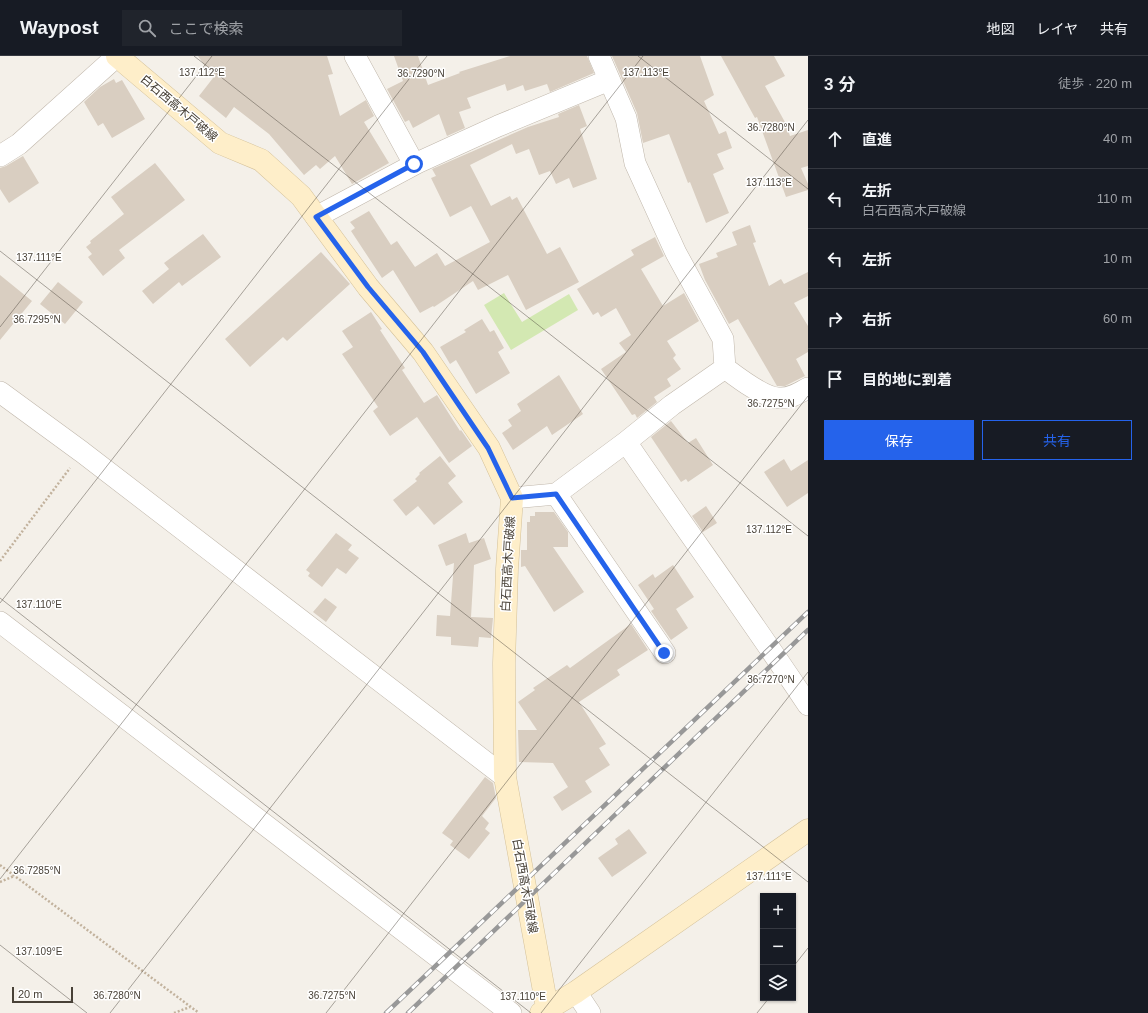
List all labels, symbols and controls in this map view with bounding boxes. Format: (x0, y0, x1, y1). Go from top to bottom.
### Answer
search box (122, 10, 402, 46)
text: Waypost (20, 17, 98, 38)
icon: search (136, 17, 158, 39)
text: ここで検索 (168, 20, 243, 37)
text: 地図 (986, 21, 1014, 37)
text: レイヤ (1036, 21, 1078, 37)
text: 共有 (1100, 21, 1128, 37)
text: 137.112°E (179, 67, 225, 78)
text: 137.113°E (623, 67, 669, 78)
text: 36.7290°N (397, 68, 445, 79)
street label: 白石西高木戸破線 (138, 72, 220, 144)
text: 3 分 (824, 75, 855, 94)
text: 徒歩 · 220 m (1058, 76, 1132, 91)
text: 36.7280°N (747, 122, 795, 133)
icon: ahead (824, 128, 846, 150)
text: 直進 (862, 131, 892, 148)
text: 40 m (1103, 131, 1132, 146)
route start (405, 155, 423, 173)
text: 137.113°E (746, 177, 792, 188)
text: 左折 (862, 182, 892, 199)
icon: left (824, 188, 846, 210)
text: 110 m (1097, 191, 1132, 206)
text: 白石西高木戸破線 (862, 203, 966, 218)
icon: left (824, 248, 846, 270)
text: 左折 (862, 251, 892, 268)
text: 10 m (1103, 251, 1132, 266)
text: 137.111°E (16, 252, 62, 263)
icon: right (824, 308, 846, 330)
text: 右折 (862, 311, 892, 328)
text: 60 m (1103, 311, 1132, 326)
text: 36.7295°N (13, 314, 61, 325)
icon: arrive (824, 368, 846, 390)
text: 目的地に到着 (862, 371, 952, 388)
text: 36.7275°N (747, 398, 795, 409)
button: 保存 (824, 420, 974, 460)
button: 共有 (982, 420, 1132, 460)
street label: 白石西高木戸破線 (498, 516, 518, 612)
text: 137.112°E (746, 524, 792, 535)
text: 137.110°E (16, 599, 62, 610)
route end (655, 644, 673, 662)
text: 36.7270°N (747, 674, 795, 685)
street label: 白石西高木戸破線 (510, 838, 540, 934)
text: 36.7285°N (13, 865, 61, 876)
text: 137.111°E (746, 871, 792, 882)
map controls (760, 893, 796, 1001)
button: + (760, 893, 796, 929)
button: − (760, 929, 796, 965)
text: 137.109°E (16, 946, 63, 957)
button: layers (760, 965, 796, 1001)
scale bar (12, 985, 73, 1004)
text: 20 m (18, 988, 42, 1000)
text: 36.7280°N (93, 990, 141, 1001)
text: 36.7275°N (308, 990, 356, 1001)
text: 137.110°E (500, 991, 546, 1002)

